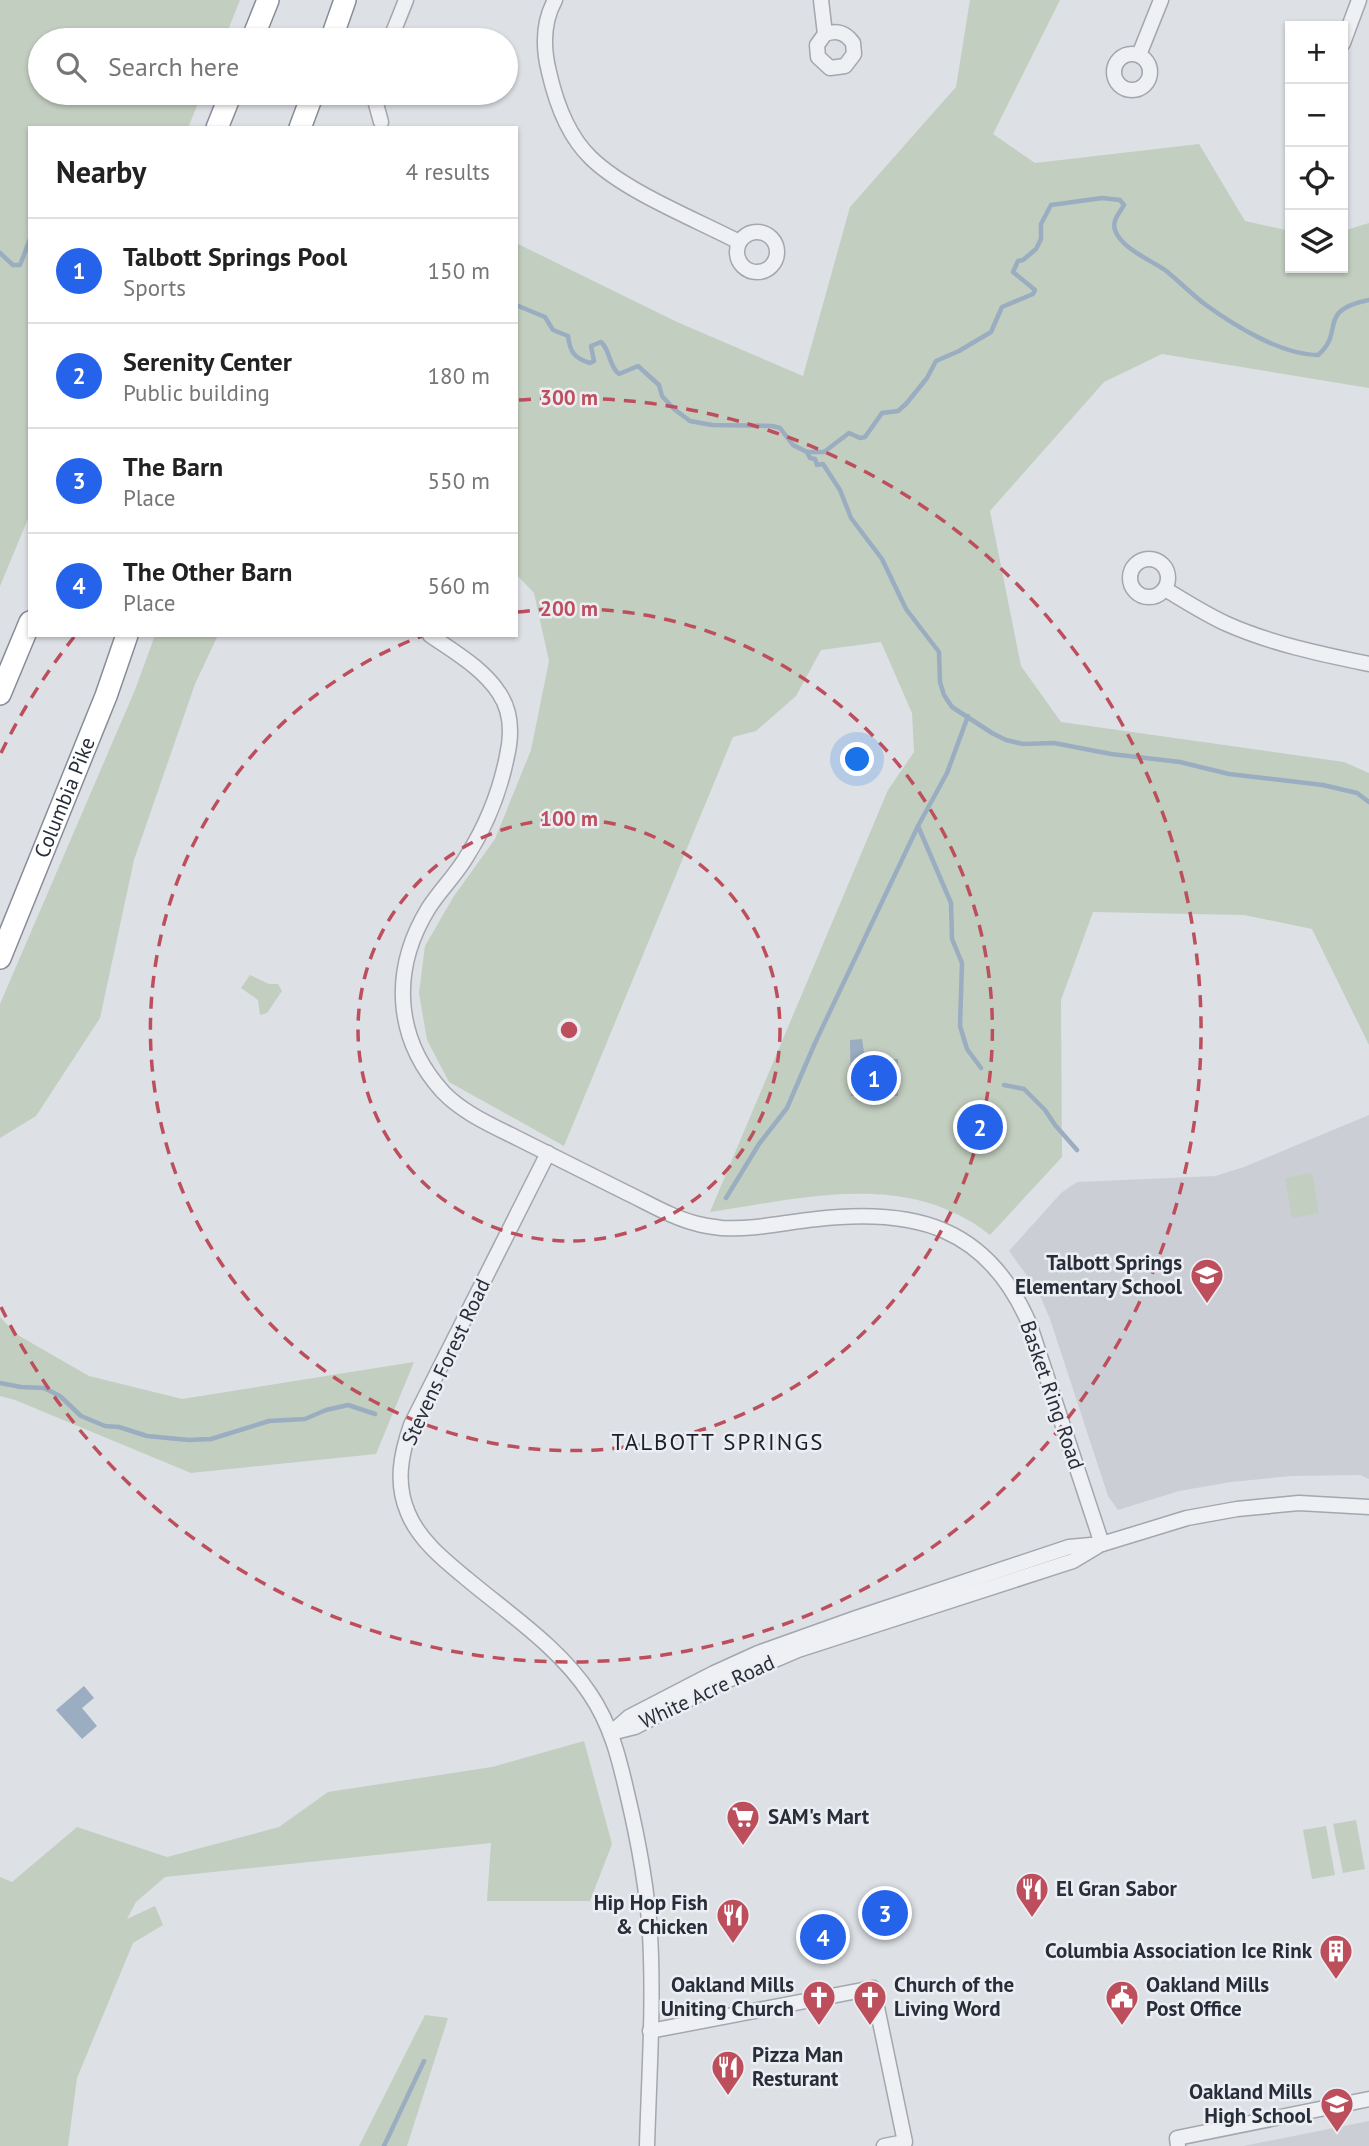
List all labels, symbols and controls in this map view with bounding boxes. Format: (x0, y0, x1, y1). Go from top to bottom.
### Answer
map controls (1285, 21, 1348, 273)
button: + (1285, 21, 1348, 84)
search box (28, 28, 518, 105)
icon: search (52, 48, 90, 86)
text: Search here (108, 50, 239, 83)
button: − (1285, 84, 1348, 147)
button: locate (1285, 147, 1348, 210)
text: Nearby (56, 152, 146, 191)
text: 4 results (406, 157, 490, 186)
button: layers (1285, 210, 1348, 273)
text: Talbott Springs Pool (123, 240, 347, 273)
text: 1 (72, 256, 86, 285)
text: 150 m (428, 256, 490, 285)
text: Sports (123, 273, 186, 302)
text: Serenity Center (123, 345, 292, 378)
text: 2 (72, 361, 86, 390)
text: 180 m (428, 361, 490, 390)
text: Public building (123, 378, 270, 407)
text: 300 m (540, 384, 598, 411)
text: The Barn (123, 450, 223, 483)
text: 3 (72, 466, 86, 495)
text: 550 m (428, 466, 490, 495)
text: Place (123, 483, 176, 512)
text: The Other Barn (123, 555, 293, 588)
text: 4 (72, 571, 86, 600)
text: 560 m (428, 571, 490, 600)
text: Place (123, 588, 176, 617)
text: 200 m (540, 595, 598, 622)
street label: Columbia Pike (28, 733, 101, 862)
your location (840, 742, 874, 776)
text: 100 m (540, 805, 598, 832)
centre of rings (557, 1018, 581, 1042)
pin: 1 (851, 1052, 897, 1104)
pin: 2 (957, 1101, 1003, 1153)
place label: Talbott Springs Elementary School (1015, 1249, 1183, 1300)
school or university icon: Talbott Springs Elementary School (1188, 1256, 1226, 1305)
street label: Stevens Forest Road (395, 1274, 496, 1449)
street label: Basket Ring Road (1014, 1317, 1091, 1473)
district label: TALBOTT SPRINGS (611, 1427, 825, 1456)
street label: White Acre Road (635, 1648, 779, 1735)
supermarket icon: SAM's Mart (724, 1798, 762, 1847)
place label: SAM's Mart (768, 1803, 870, 1830)
restaurant icon: El Gran Sabor (1013, 1870, 1051, 1919)
place label: El Gran Sabor (1056, 1875, 1178, 1902)
pin: 3 (862, 1887, 908, 1939)
place label: Hip Hop Fish & Chicken (594, 1889, 708, 1940)
restaurant icon: Hip Hop Fish & Chicken (714, 1896, 752, 1945)
pin: 4 (800, 1911, 846, 1963)
building icon: Columbia Association Ice Rink (1317, 1932, 1355, 1981)
place label: Columbia Association Ice Rink (1045, 1937, 1313, 1964)
place label: Oakland Mills Uniting Church (661, 1971, 794, 2022)
place label: Church of the Living Word (894, 1971, 1014, 2022)
place label: Oakland Mills Post Office (1146, 1971, 1269, 2022)
church icon: Oakland Mills Uniting Church (800, 1978, 838, 2027)
church icon: Church of the Living Word (851, 1978, 889, 2027)
public building icon: Oakland Mills Post Office (1103, 1978, 1141, 2027)
place label: Pizza Man Resturant (752, 2041, 843, 2092)
restaurant icon: Pizza Man Resturant (709, 2048, 747, 2097)
place label: Oakland Mills High School (1189, 2078, 1313, 2129)
school or university icon: Oakland Mills High School (1318, 2085, 1356, 2134)

